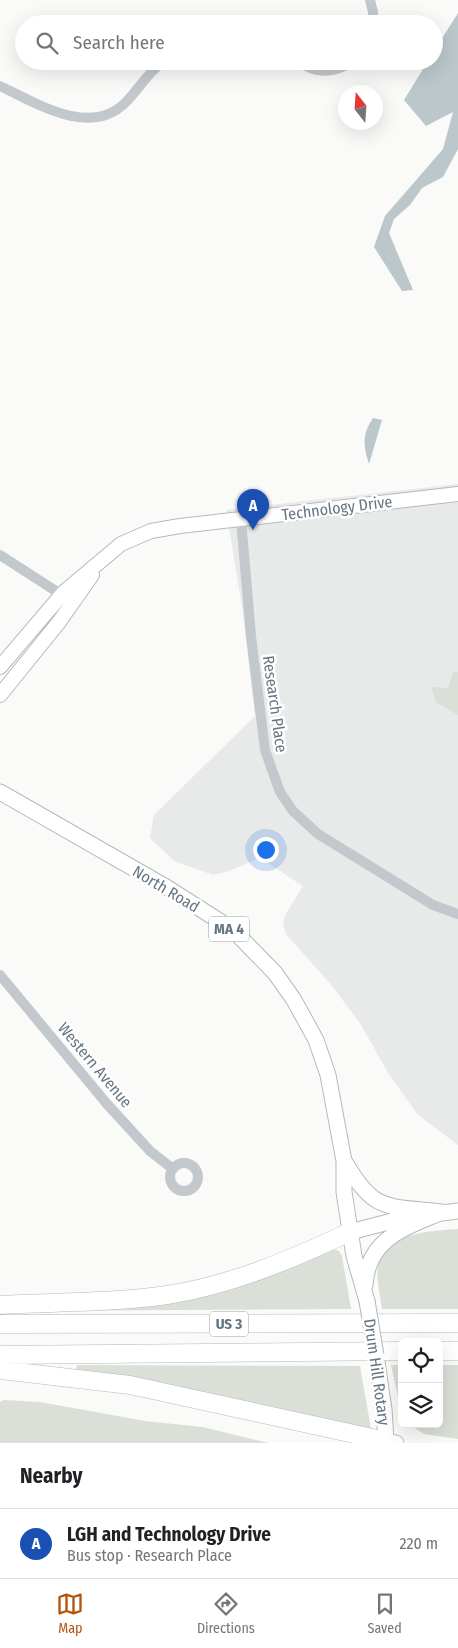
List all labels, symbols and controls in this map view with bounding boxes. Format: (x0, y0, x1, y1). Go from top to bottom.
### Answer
search box (15, 15, 443, 70)
icon: search (33, 29, 61, 57)
text: Search here (73, 31, 165, 54)
north arrow (338, 85, 383, 130)
pin: A (237, 489, 269, 530)
street label: Technology Drive (281, 492, 394, 524)
street label: Research Place (259, 654, 291, 754)
your location (253, 837, 279, 863)
street label: North Road (129, 862, 203, 916)
road number: MA 4 (209, 916, 249, 942)
street label: Western Avenue (54, 1019, 136, 1112)
road number: US 3 (210, 1312, 248, 1336)
street label: Drum Hill Rotary (360, 1317, 394, 1428)
map controls (398, 1338, 443, 1428)
button: locate (398, 1338, 443, 1383)
button: layers (398, 1383, 443, 1428)
text: Nearby (20, 1463, 82, 1489)
text: LGH and Technology Drive (67, 1523, 271, 1546)
text: A (32, 1534, 40, 1553)
text: 220 m (399, 1534, 438, 1553)
text: Bus stop · Research Place (67, 1546, 232, 1565)
tab: Map (56, 1590, 84, 1637)
tab: Directions (197, 1590, 255, 1637)
tab: Saved (367, 1590, 402, 1637)

